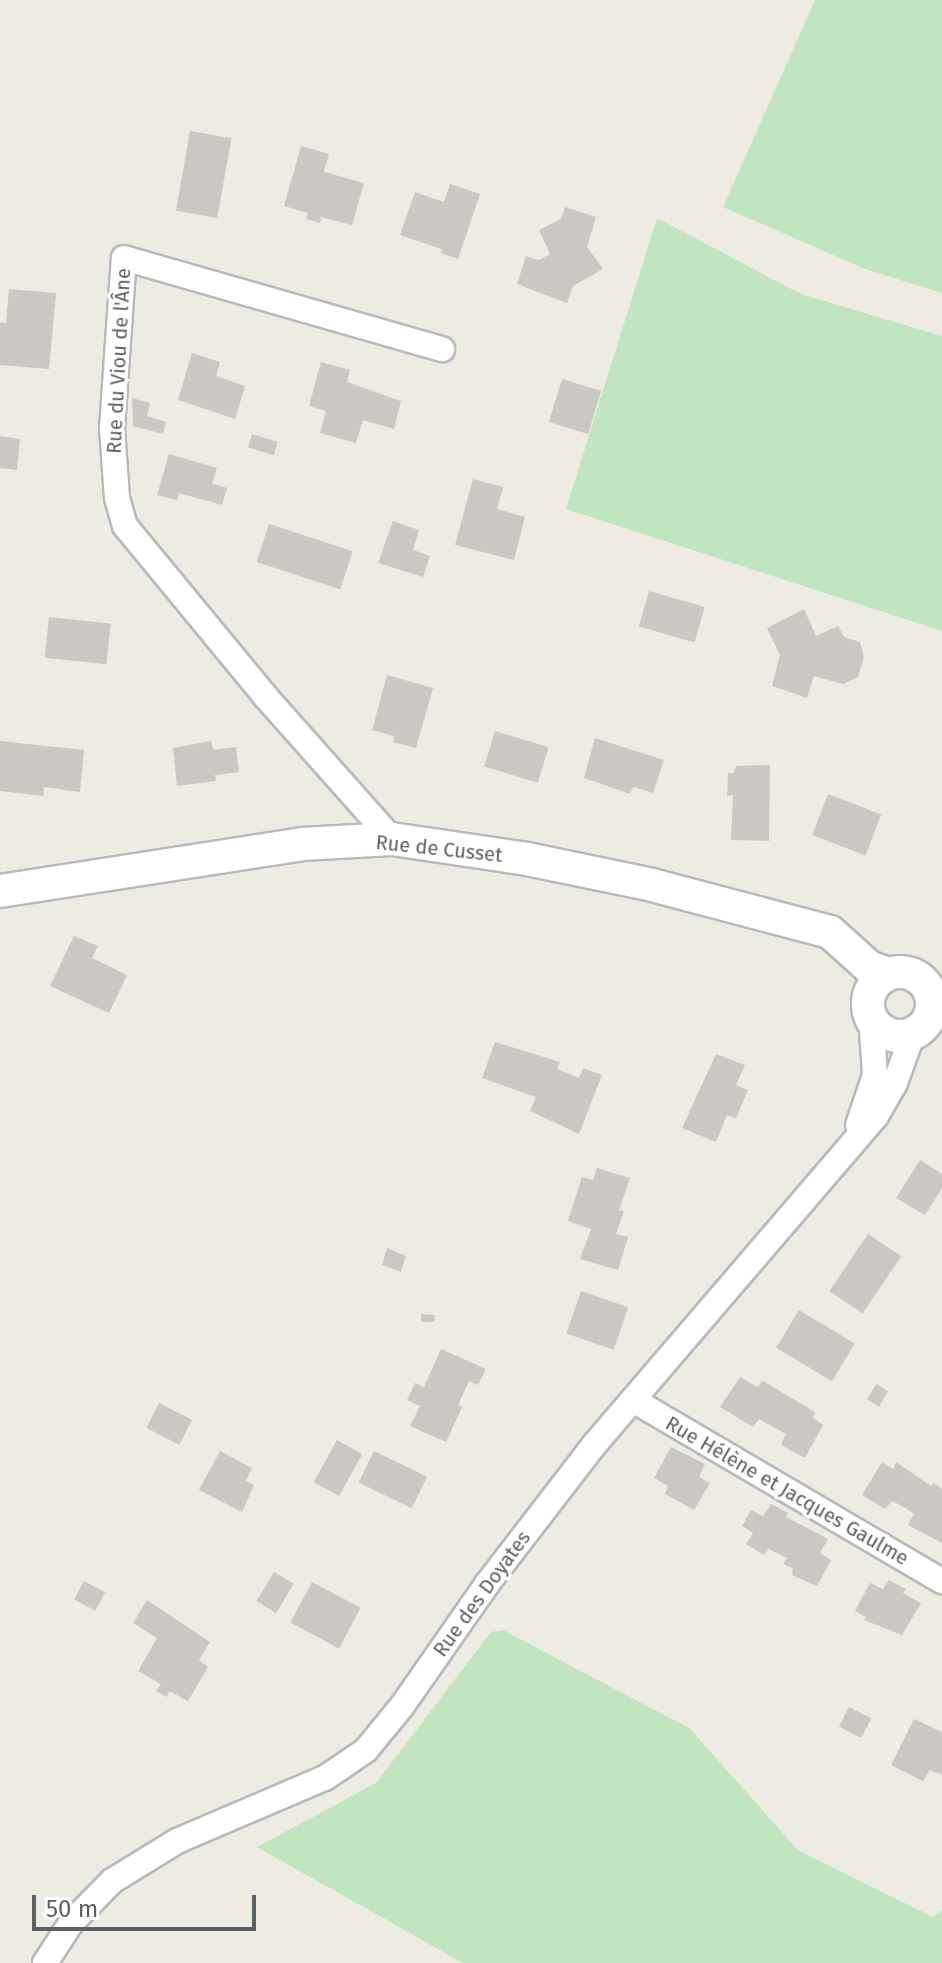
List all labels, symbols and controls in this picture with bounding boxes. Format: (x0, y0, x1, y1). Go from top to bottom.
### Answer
street label: Rue du Viou de l'Âne (102, 268, 136, 454)
street label: Rue de Cusset (374, 830, 504, 868)
street label: Rue Hélène et Jacques Gaulme (661, 1411, 913, 1571)
street label: Rue des Doyates (428, 1526, 536, 1662)
scale bar (36, 1879, 260, 1929)
text: 50 m (46, 1895, 98, 1923)

